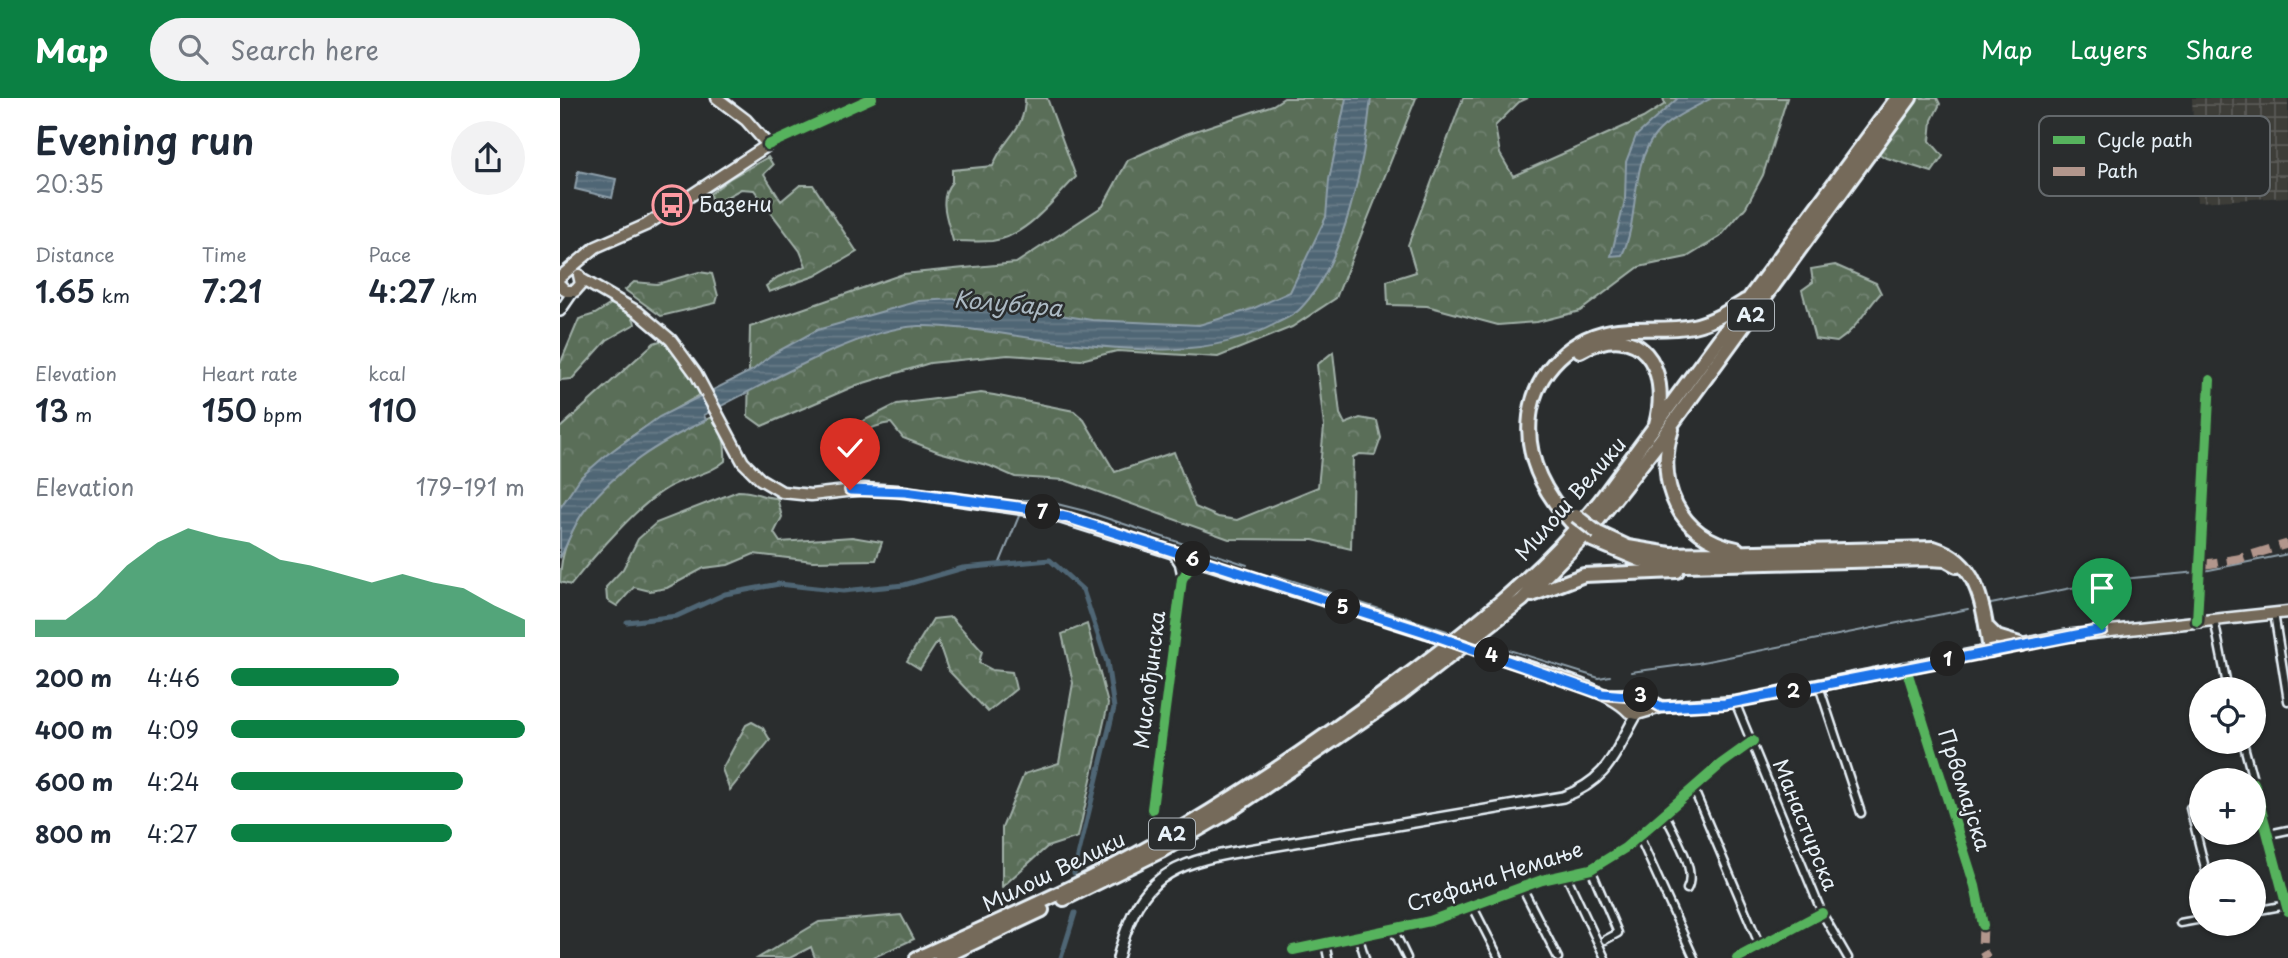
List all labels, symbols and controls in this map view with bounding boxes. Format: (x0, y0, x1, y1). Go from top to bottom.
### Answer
search box (150, 18, 640, 81)
text: Map (35, 24, 108, 74)
icon: search (174, 30, 212, 68)
text: Search here (230, 30, 379, 69)
text: Map (1981, 31, 2032, 67)
text: Layers (2070, 31, 2147, 67)
text: Share (2185, 31, 2253, 67)
text: Evening run (35, 111, 254, 168)
legend (2039, 116, 2270, 196)
button: share (451, 121, 525, 195)
text: Cycle path (2097, 125, 2193, 153)
text: Path (2097, 156, 2138, 184)
text: 20:35 (35, 166, 104, 201)
bus stop icon: Базени (651, 184, 693, 226)
place label: Базени (699, 187, 772, 219)
text: Distance (35, 240, 115, 268)
text: Time (202, 240, 247, 268)
text: Pace (368, 240, 411, 268)
text: 1.65 (35, 268, 95, 313)
text: 7:21 (202, 268, 262, 313)
text: 4:27 (368, 268, 435, 313)
water label: Колубара (953, 280, 1064, 325)
text: km (95, 281, 130, 309)
text: /km (435, 281, 478, 309)
road number: A2 (1728, 300, 1774, 330)
text: Elevation (35, 359, 117, 387)
text: Heart rate (202, 359, 298, 387)
text: kcal (368, 359, 406, 387)
text: 13 (35, 387, 69, 432)
text: 150 (202, 387, 257, 432)
text: 110 (368, 387, 417, 432)
text: m (69, 400, 92, 428)
text: bpm (257, 400, 302, 428)
pin (820, 418, 880, 490)
street label: Милош Велики (1506, 428, 1633, 567)
icon: check (831, 429, 869, 467)
text: Elevation (35, 469, 134, 504)
text: 179–191 m (416, 469, 525, 504)
pin: 7 (1026, 494, 1060, 530)
text: 7 (1037, 497, 1048, 525)
pin: 6 (1176, 542, 1210, 576)
text: 6 (1186, 544, 1199, 572)
pin (2072, 558, 2132, 630)
icon: arrive (2083, 569, 2121, 607)
pin: 5 (1326, 589, 1360, 624)
text: 5 (1336, 592, 1349, 620)
street label: Мислођинска (1124, 609, 1172, 751)
pin: 4 (1474, 638, 1510, 672)
text: 4 (1485, 640, 1498, 668)
pin: 1 (1930, 642, 1966, 676)
text: 1 (1943, 644, 1952, 672)
text: 200 m (35, 660, 112, 695)
text: 4:46 (147, 660, 200, 695)
pin: 2 (1776, 674, 1812, 708)
text: 2 (1787, 676, 1800, 704)
map controls (2189, 677, 2266, 936)
button: locate (2189, 677, 2266, 754)
pin: 3 (1624, 678, 1658, 712)
text: 3 (1634, 680, 1647, 708)
text: 400 m (35, 712, 113, 747)
text: 4:09 (147, 712, 199, 747)
street label: Првомајска (1931, 724, 2001, 855)
street label: Манастирска (1766, 753, 1848, 895)
text: 600 m (35, 764, 113, 799)
text: 4:24 (147, 764, 200, 799)
button: + (2189, 768, 2266, 845)
text: 800 m (35, 816, 112, 851)
text: 4:27 (147, 816, 198, 851)
road number: A2 (1149, 818, 1195, 849)
street label: Милош Велики (976, 822, 1130, 919)
street label: Стефана Немање (1402, 832, 1586, 919)
button: − (2189, 859, 2266, 936)

